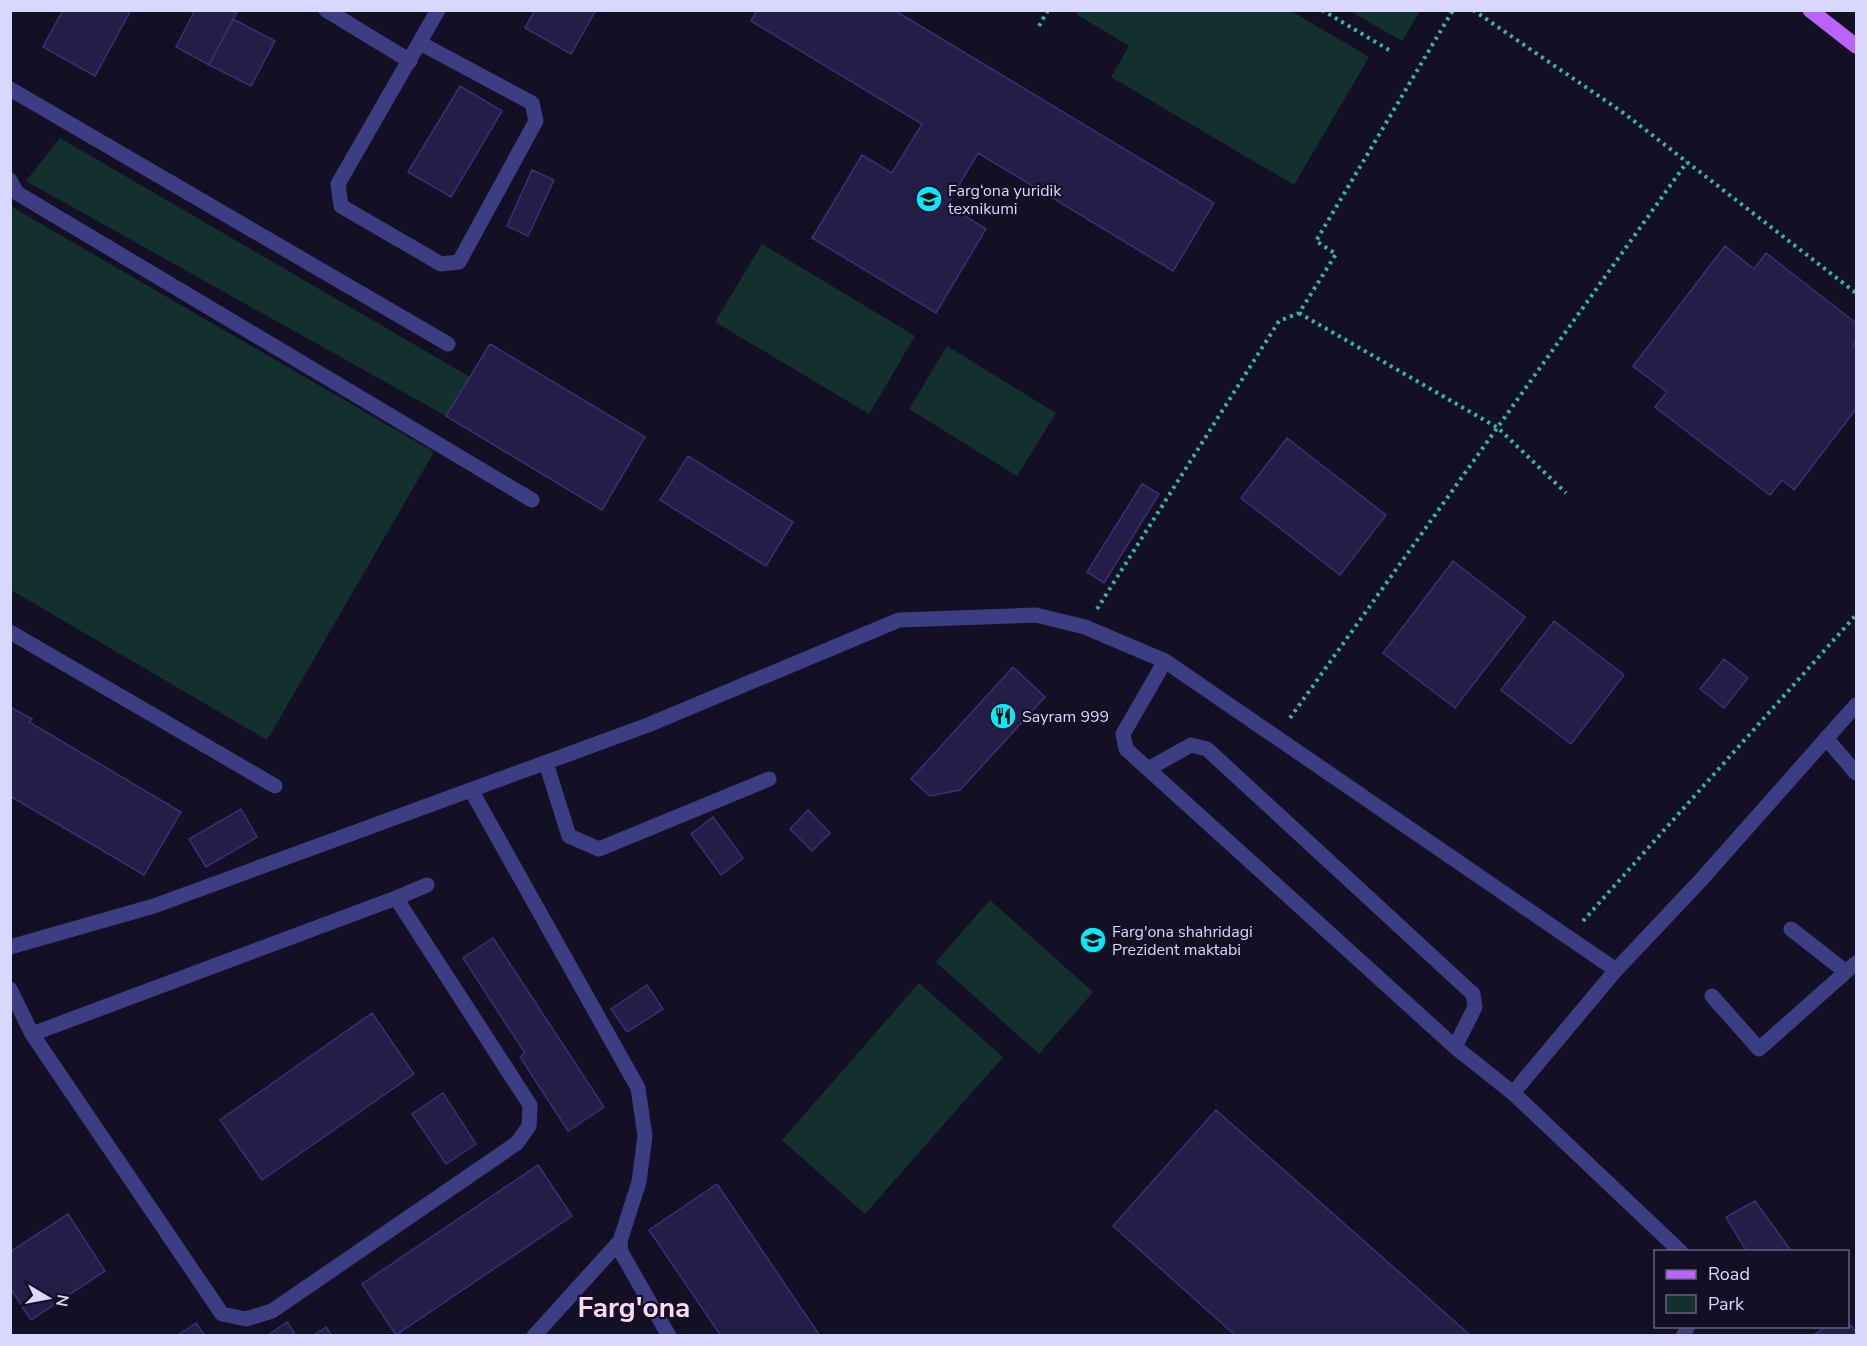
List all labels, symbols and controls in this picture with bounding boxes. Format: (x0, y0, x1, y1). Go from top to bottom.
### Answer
place label: Farg‘ona yuridik texnikumi (948, 180, 1062, 220)
school or university icon: Farg‘ona yuridik texnikumi (914, 184, 944, 214)
restaurant icon: Sayram 999 (988, 701, 1018, 731)
place label: Sayram 999 (1022, 706, 1109, 728)
place label: Farg'ona shahridagi Prezident maktabi (1112, 921, 1253, 961)
school or university icon: Farg'ona shahridagi Prezident maktabi (1078, 925, 1108, 955)
legend (1654, 1250, 1849, 1328)
text: Road (1708, 1262, 1750, 1286)
north arrow (18, 1268, 78, 1328)
district label: Farg'ona (578, 1289, 690, 1327)
text: Park (1708, 1292, 1745, 1316)
text: N (50, 1293, 74, 1308)

